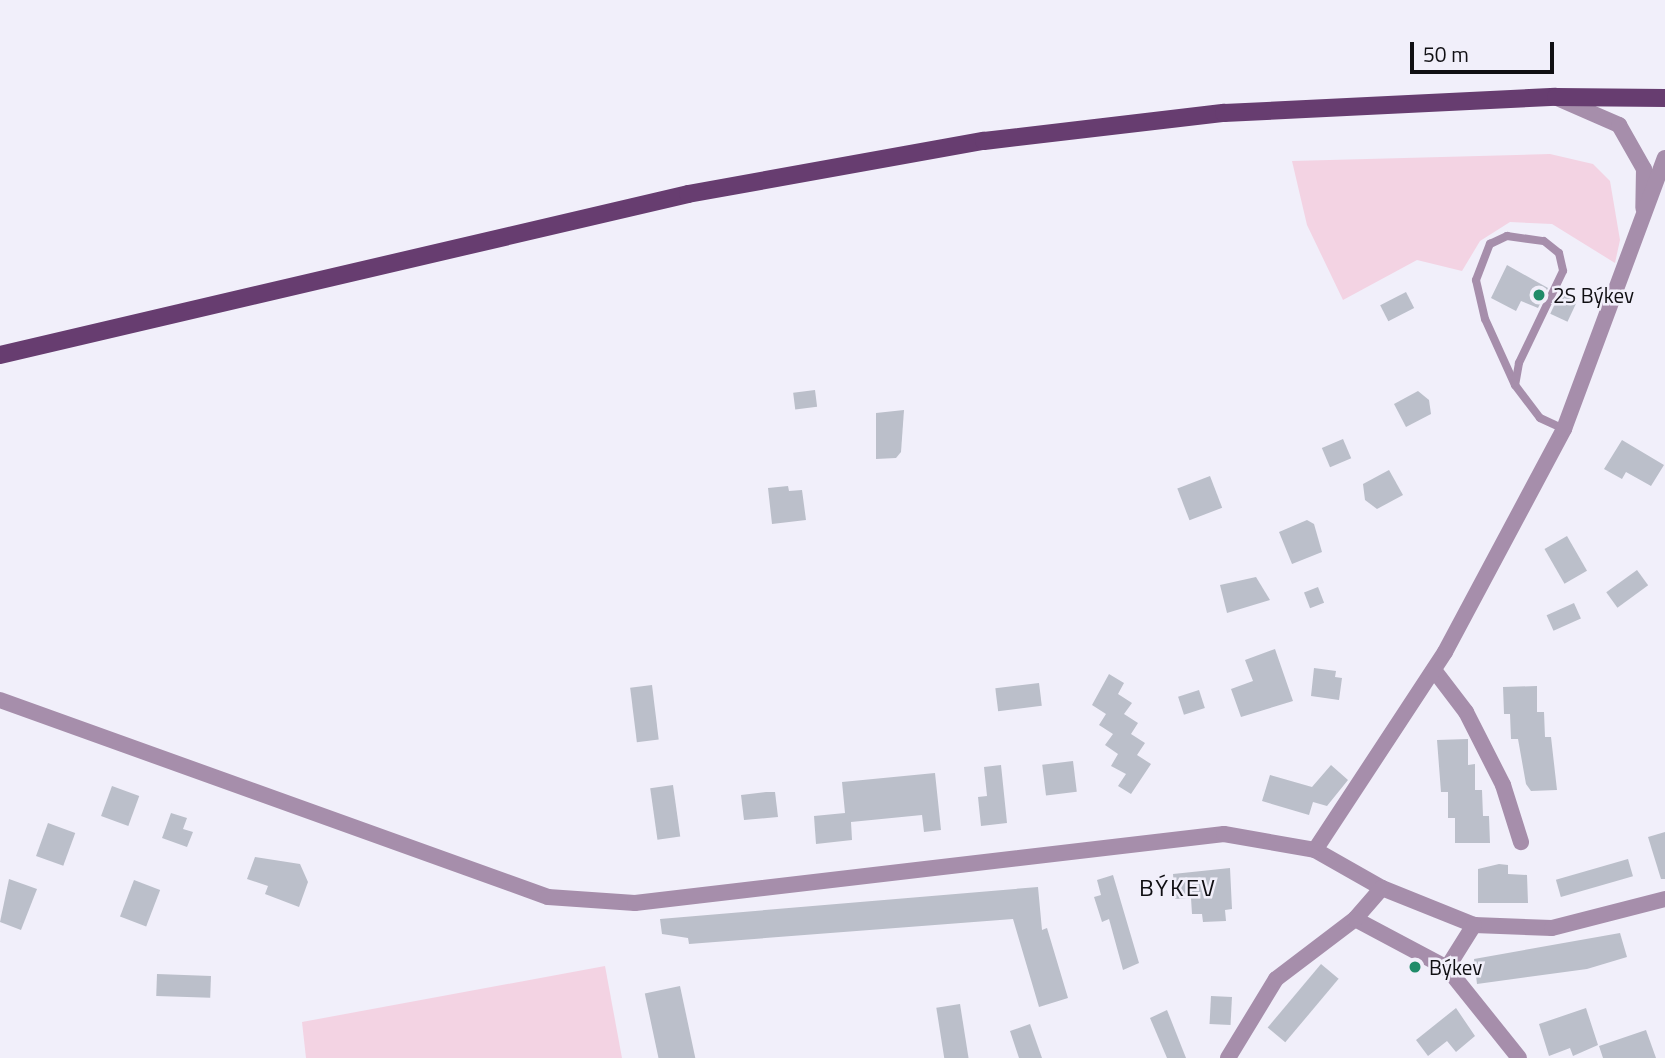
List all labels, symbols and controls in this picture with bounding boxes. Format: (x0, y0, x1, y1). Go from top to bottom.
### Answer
scale bar (1413, 28, 1556, 72)
text: 50 m (1423, 38, 1469, 70)
place label: 2S Býkev (1553, 282, 1634, 308)
marker: 2S Býkev (1531, 287, 1547, 303)
district label: BÝKEV (1140, 874, 1216, 902)
place label: Býkev (1429, 954, 1482, 980)
marker: Býkev (1407, 959, 1423, 975)

